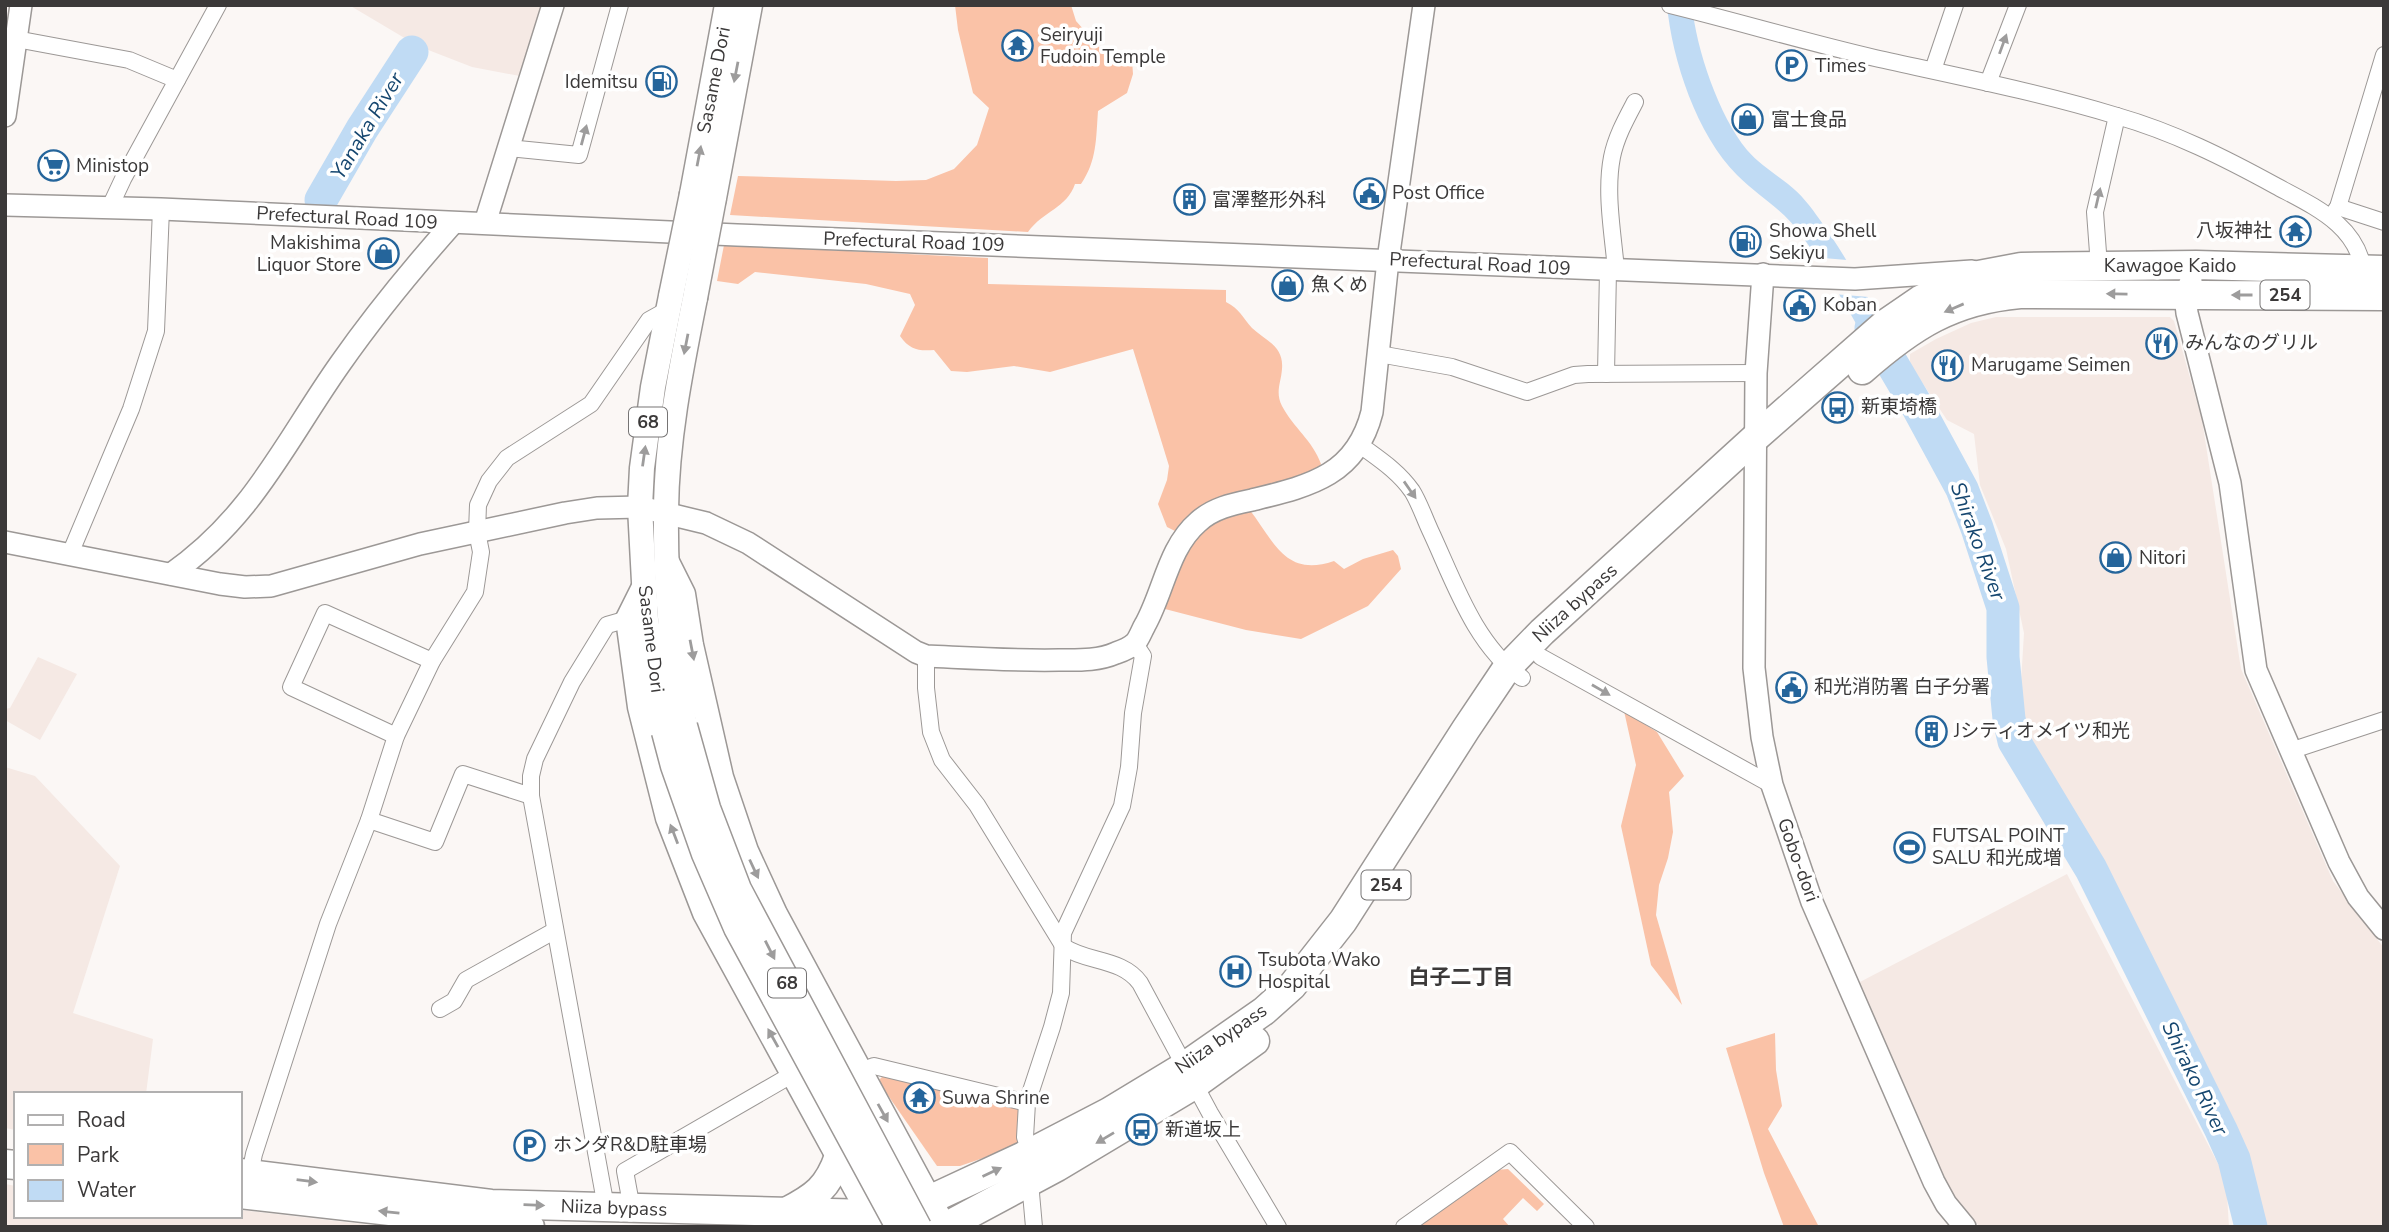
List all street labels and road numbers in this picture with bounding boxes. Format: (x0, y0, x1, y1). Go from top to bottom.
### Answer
street label: Sasame Dori (691, 24, 737, 136)
street label: Prefectural Road 109 (256, 200, 438, 236)
street label: Prefectural Road 109 (823, 226, 1005, 258)
street label: Prefectural Road 109 (1389, 246, 1571, 282)
street label: Kawagoe Kaido (2104, 253, 2236, 279)
road number: 254 (2260, 281, 2310, 310)
road number: 68 (629, 408, 667, 436)
street label: Niiza bypass (1527, 558, 1623, 648)
street label: Sasame Dori (632, 584, 670, 694)
street label: Gobo-dori (1771, 814, 1825, 906)
road number: 254 (1362, 870, 1410, 900)
road number: 68 (768, 968, 806, 998)
street label: Niiza bypass (1170, 998, 1272, 1080)
street label: Niiza bypass (560, 1193, 668, 1223)

